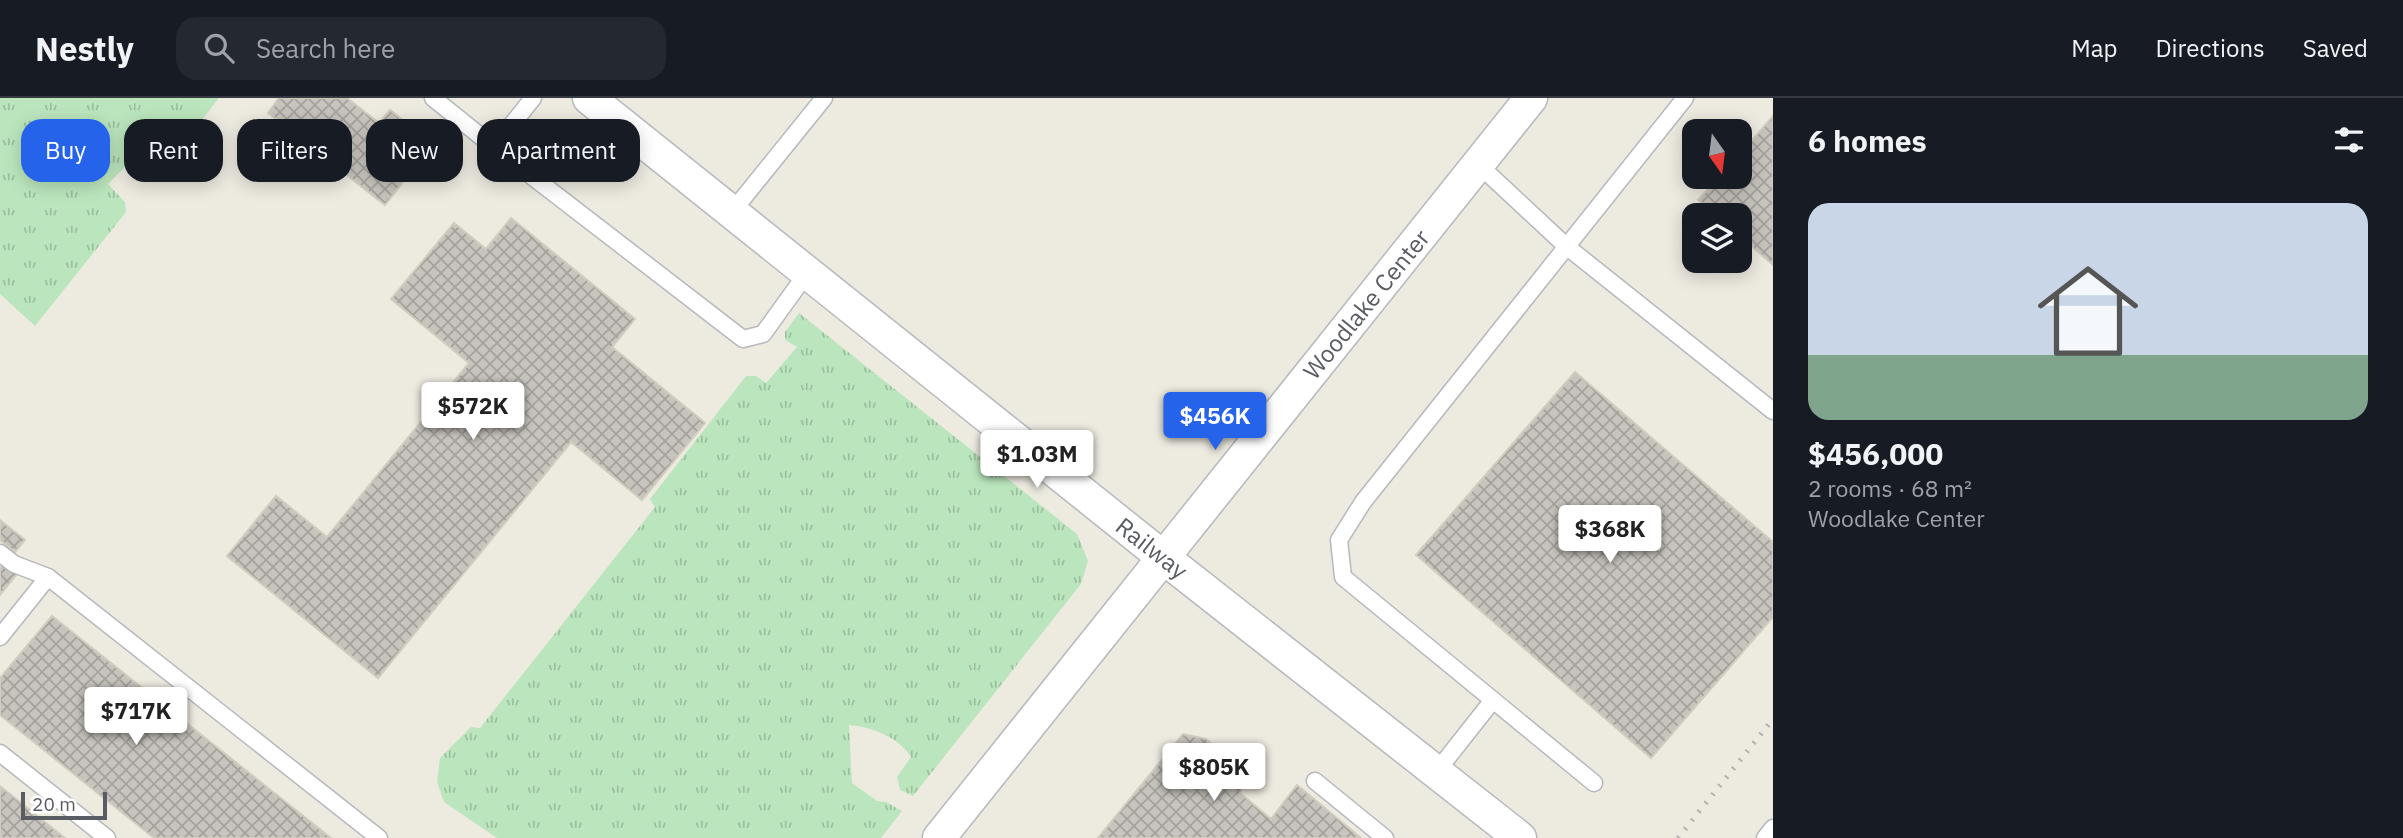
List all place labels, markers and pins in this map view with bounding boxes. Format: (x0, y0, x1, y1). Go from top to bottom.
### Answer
pin: $572K (424, 382, 522, 442)
pin: $456K (1166, 392, 1264, 452)
pin: $1.03M (980, 430, 1094, 490)
pin: $368K (1561, 505, 1659, 565)
pin: $717K (87, 688, 185, 747)
pin: $805K (1165, 744, 1263, 803)

